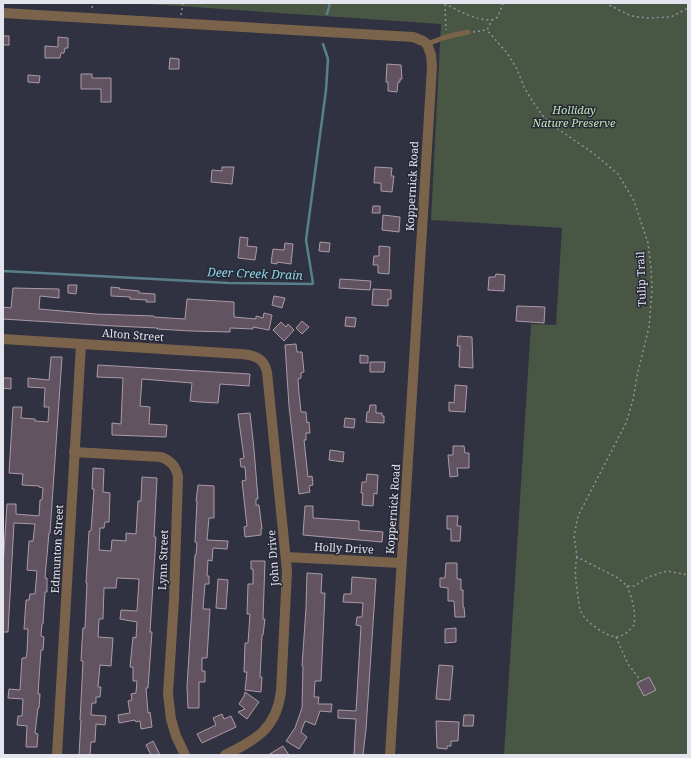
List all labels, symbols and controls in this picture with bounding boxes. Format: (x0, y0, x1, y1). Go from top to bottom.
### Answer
park label: Holliday Nature Preserve (532, 102, 616, 130)
street label: Koppernick Road (402, 140, 421, 231)
street label: Tulip Trail (632, 251, 649, 307)
water label: Deer Creek Drain (206, 263, 303, 284)
street label: Alton Street (102, 325, 165, 344)
street label: Koppernick Road (382, 463, 403, 554)
street label: Edmunton Street (47, 504, 66, 594)
street label: Lynn Street (154, 529, 171, 590)
street label: John Drive (263, 529, 282, 588)
street label: Holly Drive (314, 538, 374, 557)

